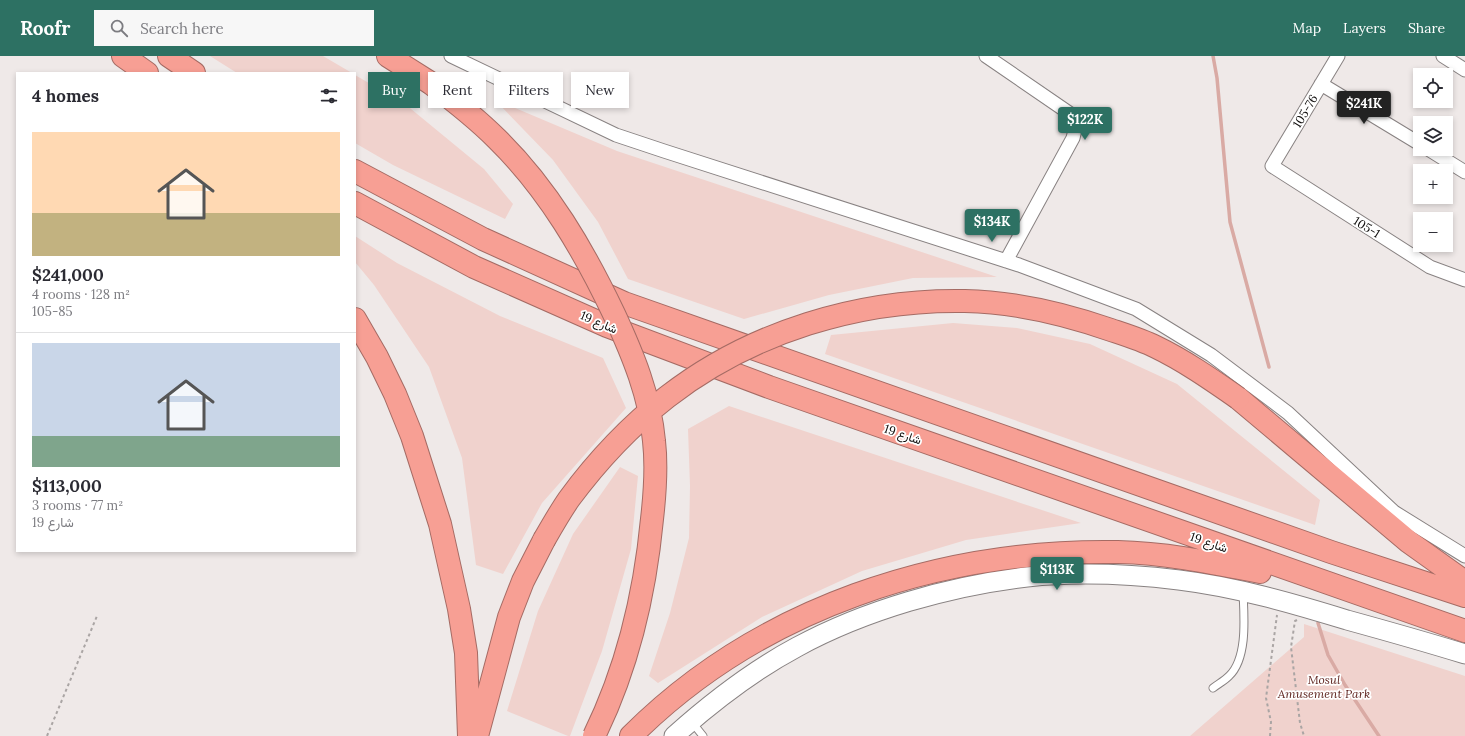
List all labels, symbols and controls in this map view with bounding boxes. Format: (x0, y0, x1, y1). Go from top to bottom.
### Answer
search box (94, 10, 374, 46)
text: Roofr (20, 16, 70, 40)
icon: search (108, 17, 130, 39)
text: Search here (140, 19, 224, 38)
text: Map (1293, 19, 1321, 37)
text: Layers (1343, 19, 1386, 37)
text: Share (1408, 19, 1445, 37)
map controls (1413, 68, 1453, 252)
button: locate (1413, 68, 1453, 108)
chip: Buy (368, 72, 420, 108)
chip: Rent (428, 72, 486, 108)
chip: Filters (494, 72, 563, 108)
chip: New (571, 72, 629, 108)
text: 4 homes (32, 85, 99, 107)
icon: filters (318, 85, 340, 107)
pin: $241K (1336, 91, 1392, 125)
street label: 105-76 (1289, 92, 1321, 130)
text: $241K (1346, 95, 1382, 112)
pin: $122K (1057, 107, 1113, 141)
text: $122K (1067, 111, 1103, 128)
button: layers (1413, 116, 1453, 156)
icon: home (150, 158, 222, 230)
button: + (1413, 164, 1453, 204)
pin: $134K (964, 209, 1020, 243)
button: − (1413, 212, 1453, 252)
text: $134K (974, 213, 1010, 230)
street label: 105-1 (1351, 213, 1383, 241)
text: $241,000 (32, 264, 104, 286)
text: 4 rooms · 128 m² (32, 286, 130, 303)
text: 105-85 (32, 303, 73, 320)
street label: شارع 19 (578, 308, 620, 338)
icon: home (150, 369, 222, 441)
street label: شارع 19 (882, 421, 924, 449)
text: $113,000 (32, 475, 102, 497)
text: 3 rooms · 77 m² (32, 497, 123, 514)
text: شارع 19 (32, 514, 74, 531)
street label: شارع 19 (1188, 529, 1230, 557)
pin: $113K (1029, 557, 1085, 591)
text: $113K (1040, 561, 1074, 578)
park label: Mosul Amusement Park (1277, 672, 1370, 701)

